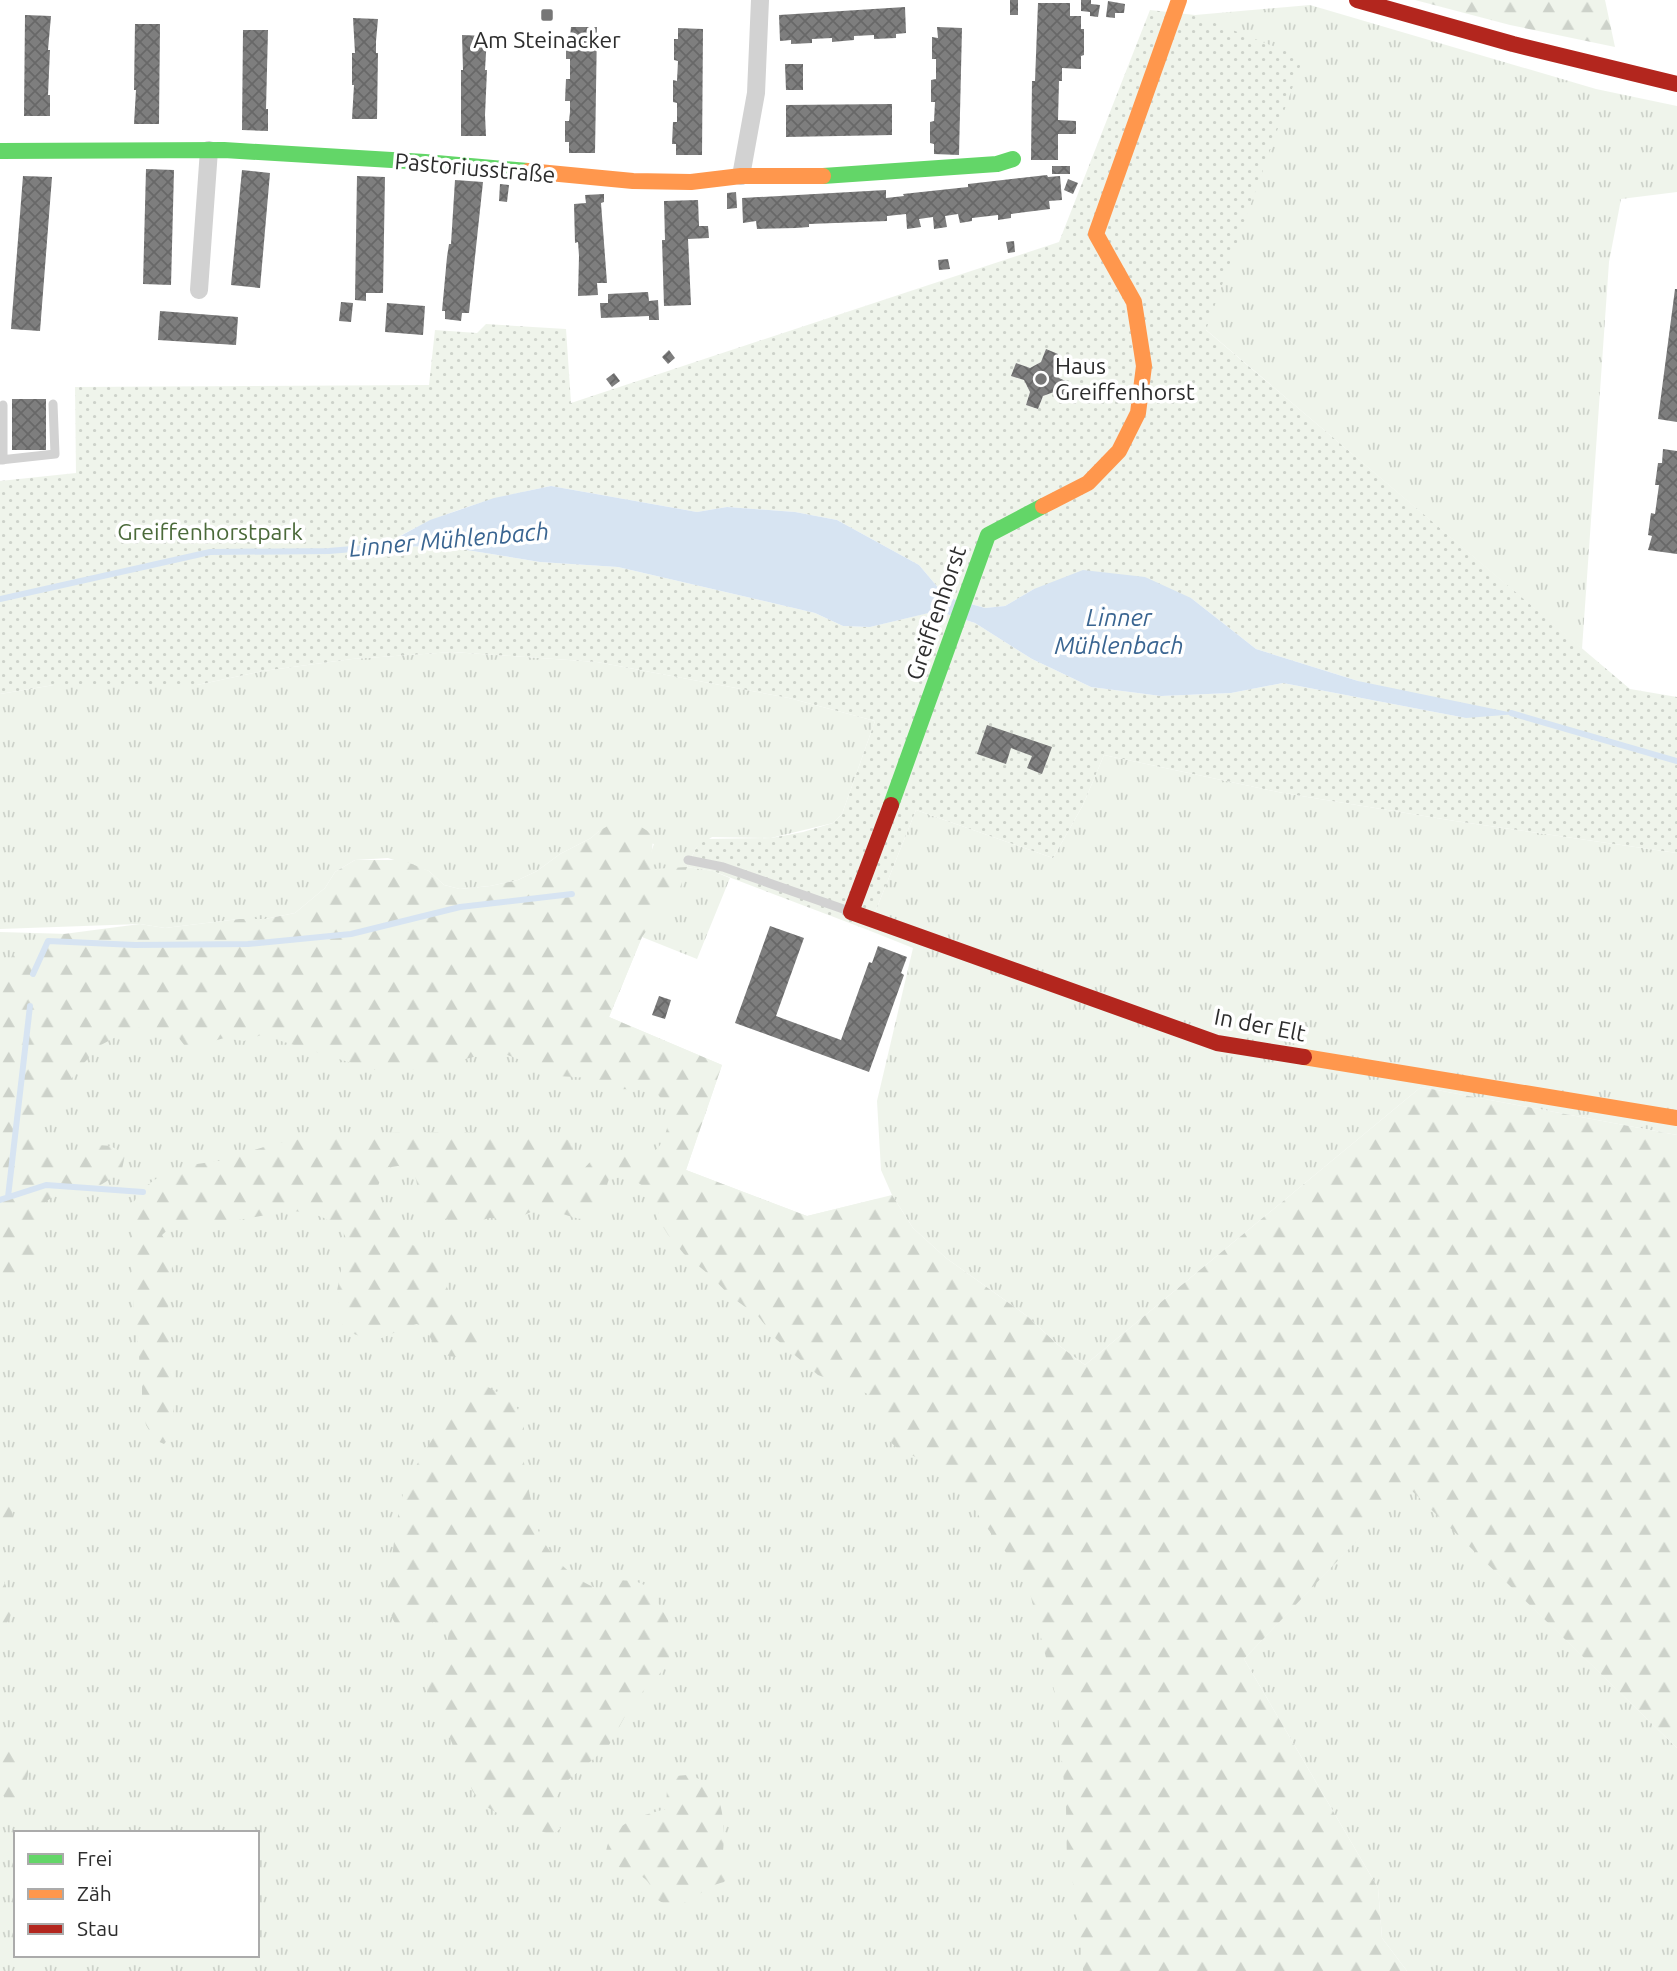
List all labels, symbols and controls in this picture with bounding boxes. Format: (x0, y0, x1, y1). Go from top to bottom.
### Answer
marker: Am Steinacker (539, 7, 555, 23)
place label: Am Steinacker (473, 27, 621, 52)
street label: Pastoriusstraße (394, 148, 556, 187)
place label: Haus Greiffenhorst (1055, 353, 1195, 404)
marker: Haus Greiffenhorst (1033, 371, 1049, 387)
water label: Linner Mühlenbach (348, 517, 550, 562)
park label: Greiffenhorstpark (117, 519, 303, 544)
street label: Greiffenhorst (901, 543, 970, 683)
water label: Linner Mühlenbach (1054, 604, 1184, 659)
street label: In der Elt (1212, 1003, 1308, 1046)
legend (14, 1831, 259, 1957)
text: Frei (77, 1846, 112, 1870)
text: Zäh (77, 1881, 112, 1905)
text: Stau (77, 1916, 119, 1940)

